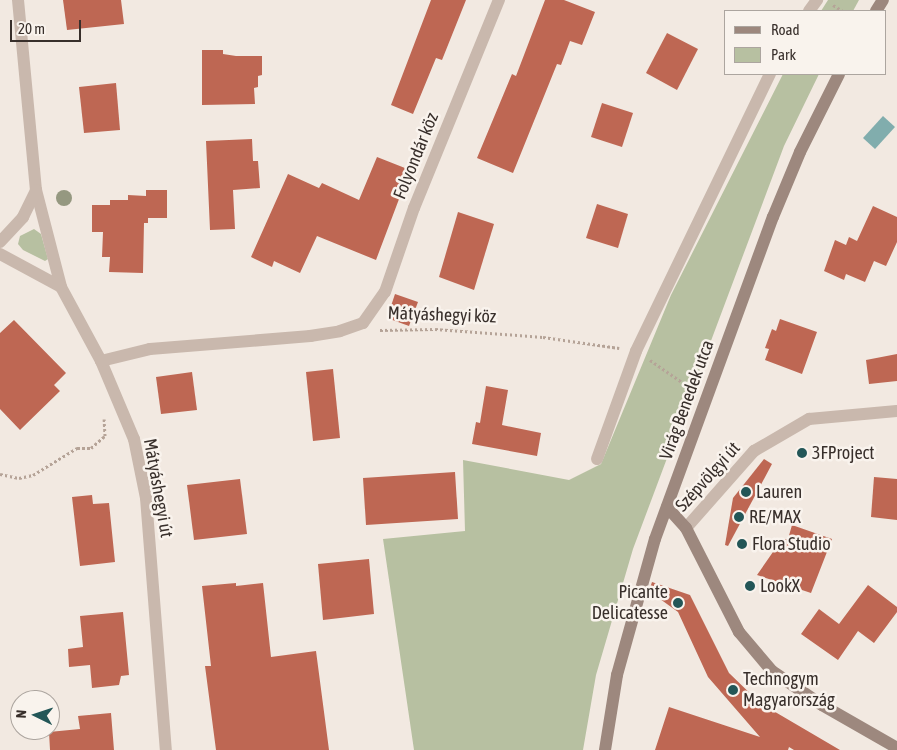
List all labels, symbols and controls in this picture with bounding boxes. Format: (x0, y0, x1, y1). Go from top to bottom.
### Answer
scale bar (12, 10, 84, 42)
legend (724, 10, 887, 75)
text: 20 m (18, 20, 45, 37)
text: Road (771, 21, 800, 38)
text: Park (771, 46, 796, 63)
street label: Folyondár köz (389, 110, 443, 202)
street label: Mátyáshegyi köz (387, 302, 497, 328)
street label: Virág Benedek utca (655, 337, 719, 463)
street label: Mátyáshegyi út (139, 437, 177, 539)
street label: Szépvölgyi út (671, 438, 745, 516)
place label: 3FProject (812, 442, 874, 464)
marker: 3FProject (796, 447, 808, 459)
place label: Lauren (756, 481, 802, 503)
marker: Lauren (740, 486, 752, 498)
place label: RE/MAX (749, 506, 801, 528)
marker: RE/MAX (733, 511, 745, 523)
place label: Flora Studio (752, 533, 831, 555)
marker: Flora Studio (736, 538, 748, 550)
place label: LookX (760, 575, 800, 597)
marker: LookX (744, 580, 756, 592)
place label: Picante Delicatesse (592, 582, 668, 624)
marker: Picante Delicatesse (672, 597, 684, 609)
place label: Technogym Magyarország (743, 669, 835, 712)
marker: Technogym Magyarország (727, 684, 739, 696)
north arrow (10, 690, 60, 740)
text: N (13, 709, 29, 719)

